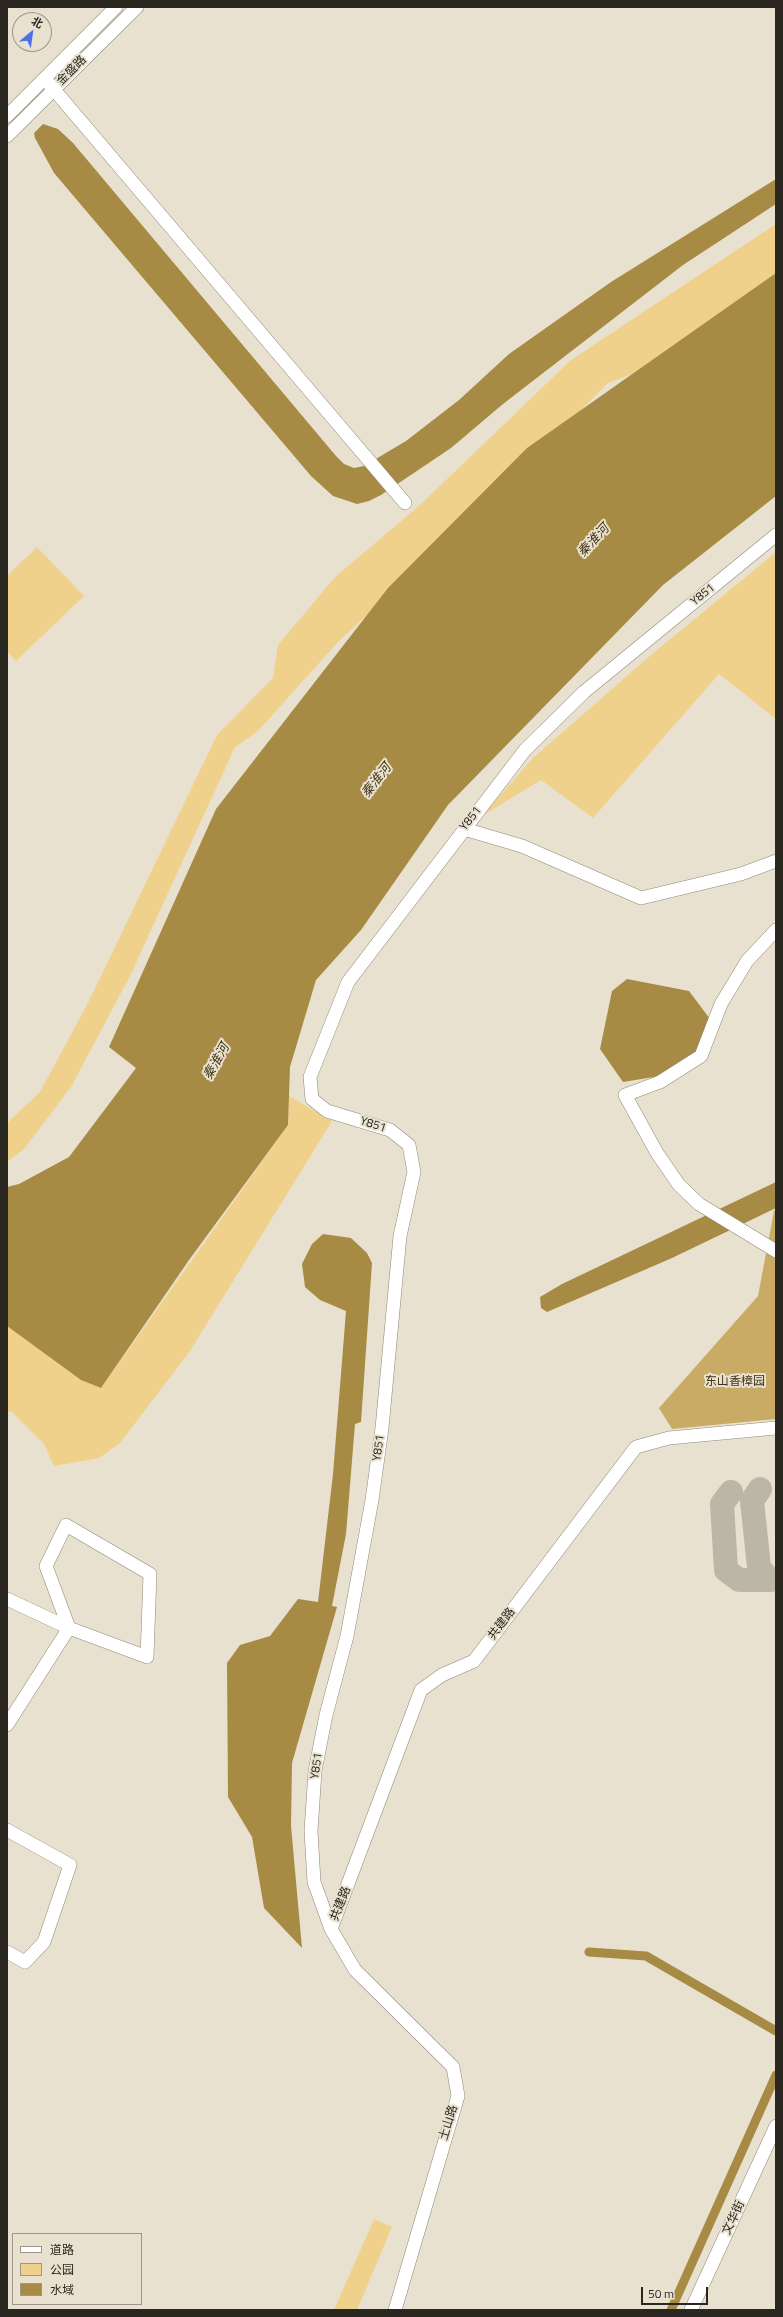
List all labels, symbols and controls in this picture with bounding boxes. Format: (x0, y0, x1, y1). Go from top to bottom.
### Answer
north arrow (12, 12, 52, 52)
text: 北 (29, 13, 46, 32)
street label: 金盛路 (54, 53, 90, 89)
water label: 秦淮河 (575, 521, 613, 561)
street label: Y851 (688, 581, 718, 609)
water label: 秦淮河 (359, 761, 395, 801)
street label: Y851 (457, 804, 485, 834)
water label: 秦淮河 (201, 1041, 233, 1083)
street label: Y851 (358, 1114, 388, 1136)
park label: 东山香樟园 (705, 1375, 765, 1389)
street label: Y851 (370, 1434, 388, 1462)
street label: 共建路 (485, 1605, 519, 1643)
street label: Y851 (308, 1752, 326, 1780)
street label: 共建路 (328, 1885, 354, 1923)
street label: 土山路 (437, 2104, 461, 2142)
street label: 文华街 (720, 2199, 748, 2237)
legend (12, 2233, 142, 2305)
text: 道路 (50, 2240, 74, 2259)
text: 公园 (50, 2260, 74, 2279)
scale bar (643, 2279, 710, 2305)
text: 水域 (50, 2280, 74, 2299)
text: 50 m (648, 2284, 674, 2303)

